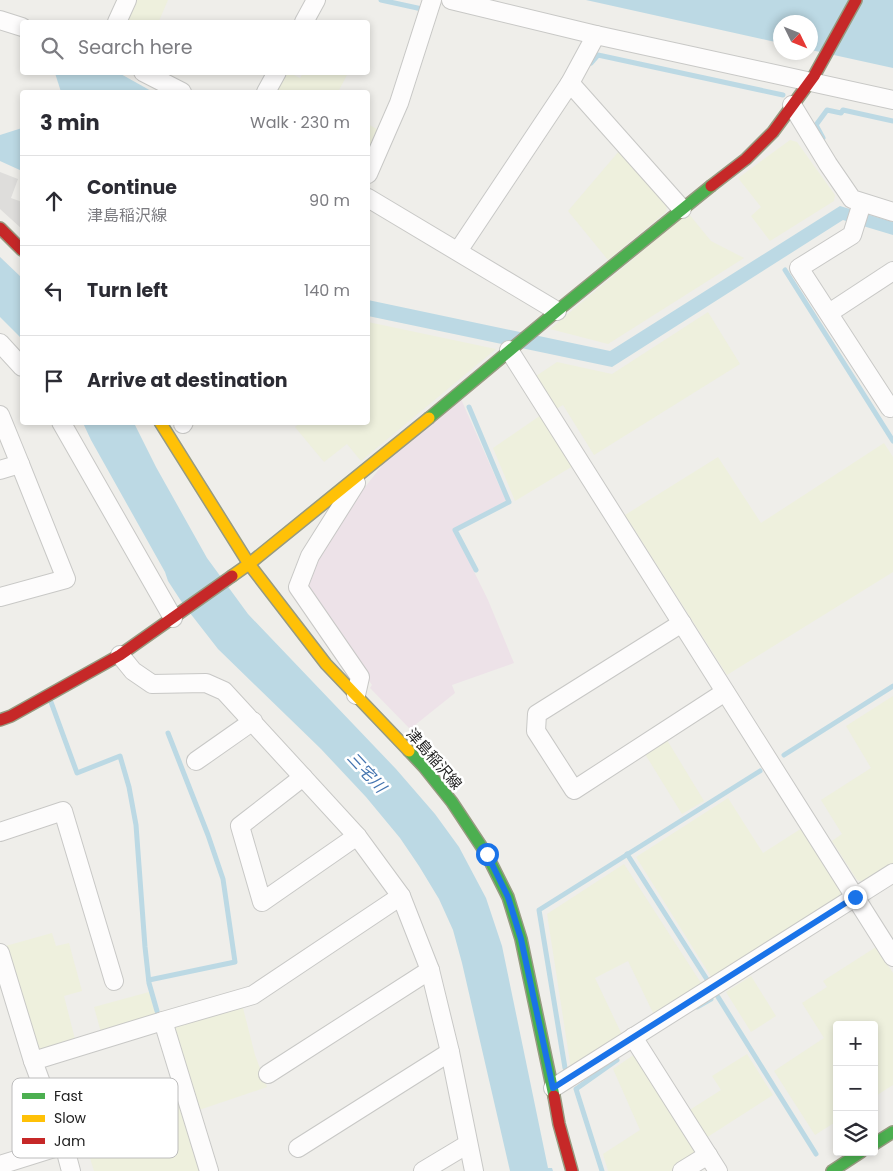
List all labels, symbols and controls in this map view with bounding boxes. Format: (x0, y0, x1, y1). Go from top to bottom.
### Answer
north arrow (773, 15, 818, 60)
search box (20, 20, 370, 75)
icon: search (38, 34, 66, 62)
text: Search here (78, 34, 192, 61)
text: 3 min (40, 108, 100, 137)
text: Walk · 230 m (250, 111, 350, 134)
text: Continue (87, 174, 177, 201)
icon: ahead (40, 187, 68, 215)
text: 90 m (309, 189, 350, 212)
text: 津島稲沢線 (87, 204, 167, 227)
icon: left (40, 277, 68, 305)
text: Turn left (87, 277, 168, 304)
text: 140 m (304, 279, 350, 302)
icon: arrive (40, 367, 68, 395)
text: Arrive at destination (87, 367, 288, 394)
street label: 津島稲沢線 (402, 723, 467, 794)
water label: 三宅川 (342, 747, 393, 799)
route start (476, 843, 499, 866)
route end (844, 886, 867, 909)
map controls (833, 1021, 878, 1156)
button: + (833, 1021, 878, 1066)
button: − (833, 1066, 878, 1111)
legend (12, 1078, 178, 1158)
text: Fast (54, 1086, 83, 1106)
text: Slow (54, 1108, 87, 1128)
button: layers (833, 1111, 878, 1156)
text: Jam (54, 1131, 85, 1151)

